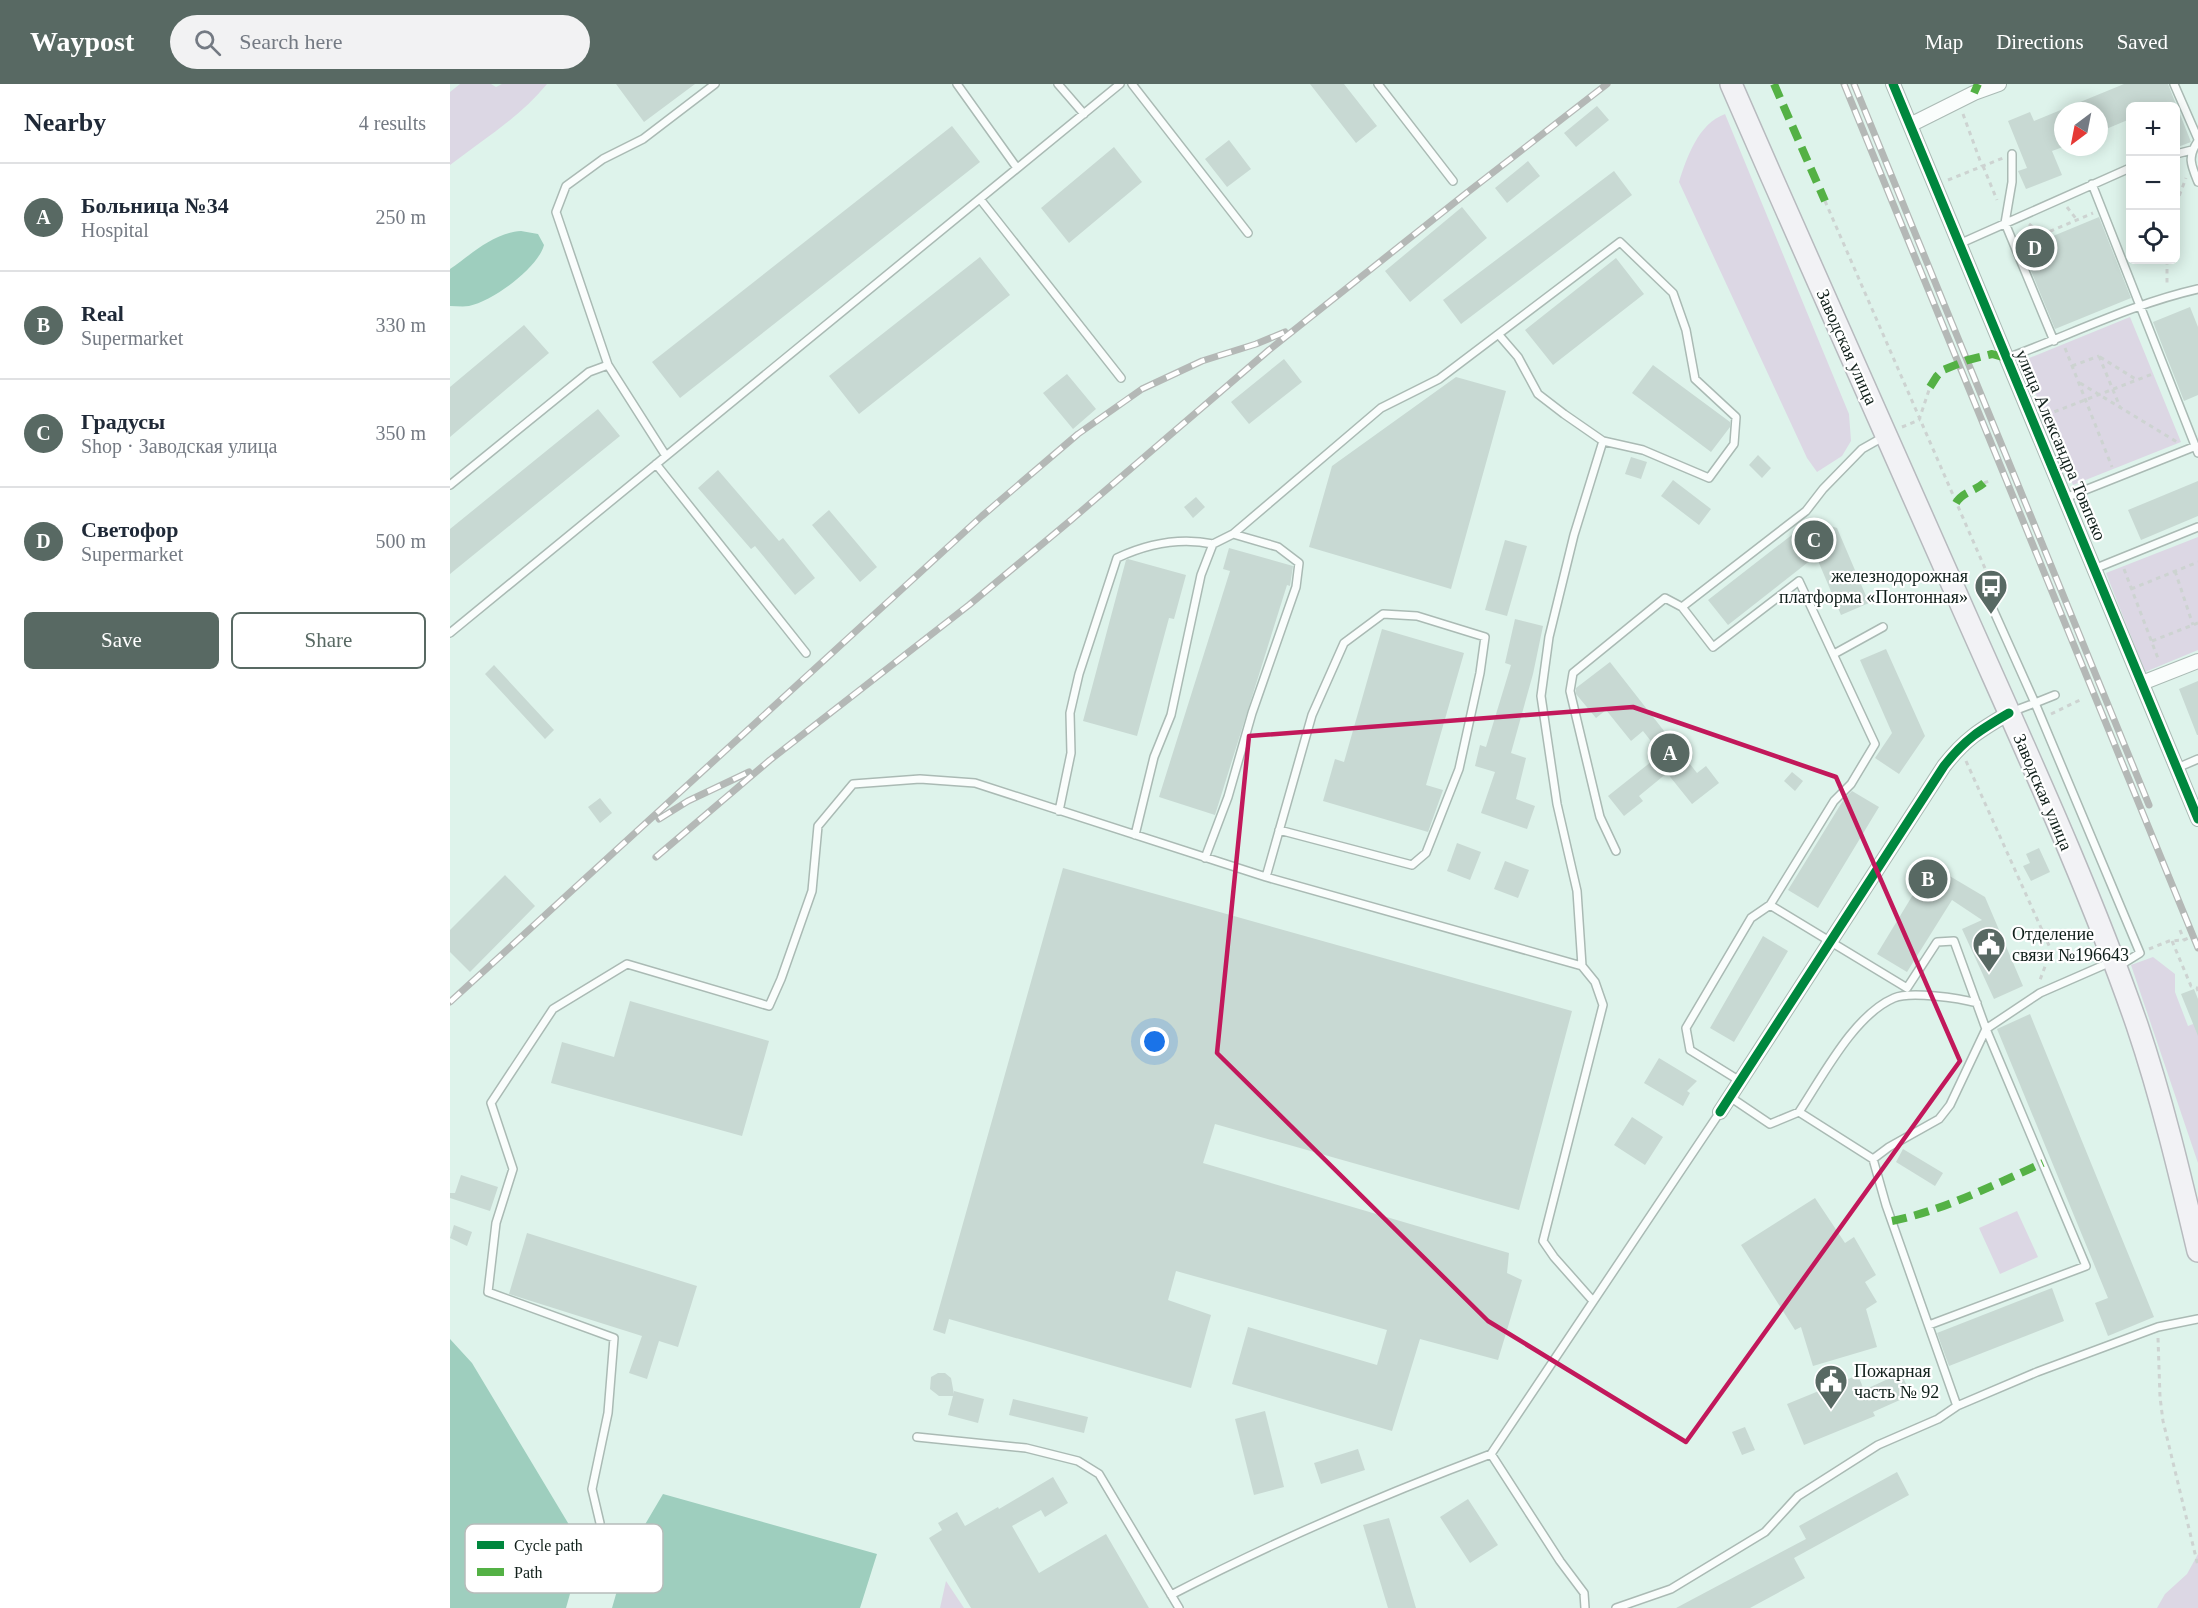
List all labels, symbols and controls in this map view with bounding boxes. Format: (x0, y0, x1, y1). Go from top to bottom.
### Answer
search box (170, 15, 590, 69)
text: Waypost (30, 26, 134, 57)
icon: search (191, 26, 224, 59)
text: Search here (239, 29, 342, 54)
text: Map (1925, 30, 1963, 54)
text: Directions (1996, 30, 2084, 54)
text: Saved (2117, 30, 2168, 54)
north arrow (2054, 102, 2108, 156)
map controls (2126, 102, 2180, 264)
button: + (2126, 102, 2180, 156)
text: Nearby (24, 108, 106, 137)
text: 4 results (359, 112, 426, 134)
button: − (2126, 156, 2180, 210)
text: Больница №34 (81, 193, 229, 218)
text: A (36, 206, 51, 228)
text: 250 m (375, 206, 426, 228)
button: locate (2126, 210, 2180, 264)
text: Hospital (81, 219, 149, 241)
pin: D (2016, 226, 2054, 270)
street label: Заводская улица (1813, 286, 1881, 408)
text: Real (81, 301, 124, 326)
text: B (37, 314, 50, 336)
text: 330 m (375, 314, 426, 336)
text: Supermarket (81, 327, 183, 349)
street label: улица Александра Товпеко (2012, 347, 2110, 543)
text: Градусы (81, 409, 165, 434)
text: C (36, 422, 51, 444)
text: 350 m (375, 422, 426, 444)
text: Shop · Заводская улица (81, 435, 277, 457)
text: Светофор (81, 517, 179, 542)
pin: C (1794, 518, 1834, 562)
text: D (36, 530, 51, 552)
text: 500 m (375, 530, 426, 552)
text: Supermarket (81, 543, 183, 565)
place label: железнодорожная платформа «Понтонная» (1779, 566, 1968, 607)
bus stop icon: железнодорожная платформа «Понтонная» (1973, 568, 2009, 615)
button: Save (24, 612, 219, 669)
button: Share (231, 612, 426, 669)
pin: A (1650, 730, 1690, 776)
street label: Заводская улица (2009, 731, 2077, 853)
pin: B (1908, 856, 1948, 902)
place label: Отделение связи №196643 (2012, 924, 2129, 965)
public building icon: Отделение связи №196643 (1971, 926, 2007, 973)
your location (1140, 1027, 1169, 1056)
place label: Пожарная часть № 92 (1854, 1361, 1939, 1402)
public building icon: Пожарная часть № 92 (1813, 1363, 1849, 1410)
legend (465, 1524, 663, 1593)
text: Cycle path (514, 1537, 583, 1555)
text: Path (514, 1564, 542, 1581)

